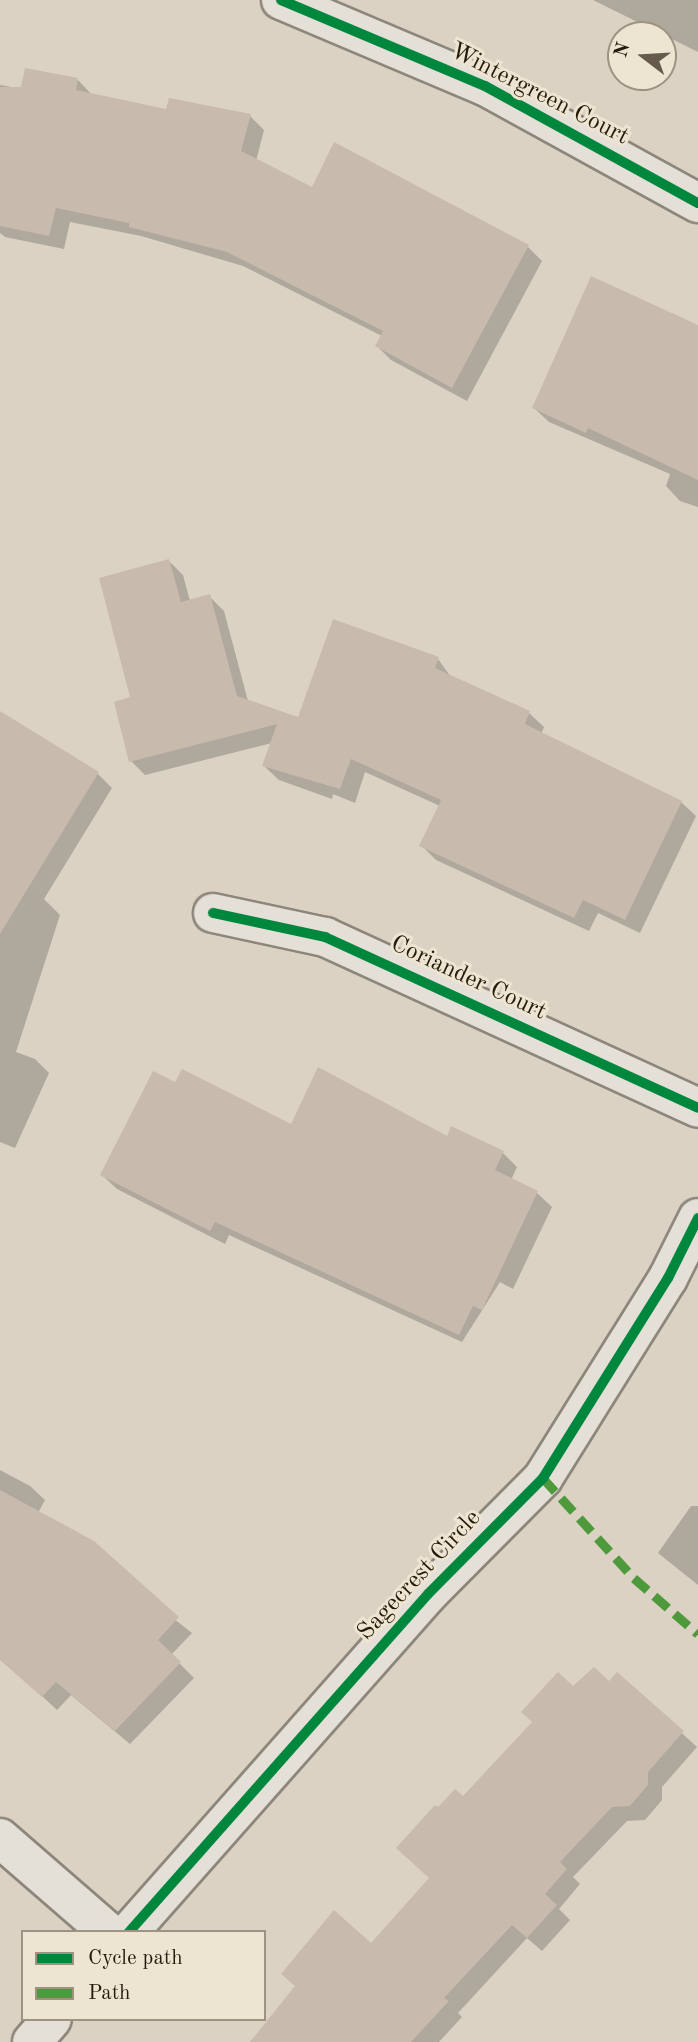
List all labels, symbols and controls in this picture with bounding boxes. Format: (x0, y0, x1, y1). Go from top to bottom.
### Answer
north arrow (607, 21, 677, 91)
street label: Wintergreen Court (445, 37, 633, 153)
text: N (612, 41, 635, 60)
street label: Coriander Court (386, 930, 550, 1028)
street label: Sagecrest Circle (352, 1505, 488, 1647)
legend (21, 1930, 266, 2021)
text: Cycle path (88, 1948, 183, 1969)
text: Path (88, 1983, 131, 2004)

